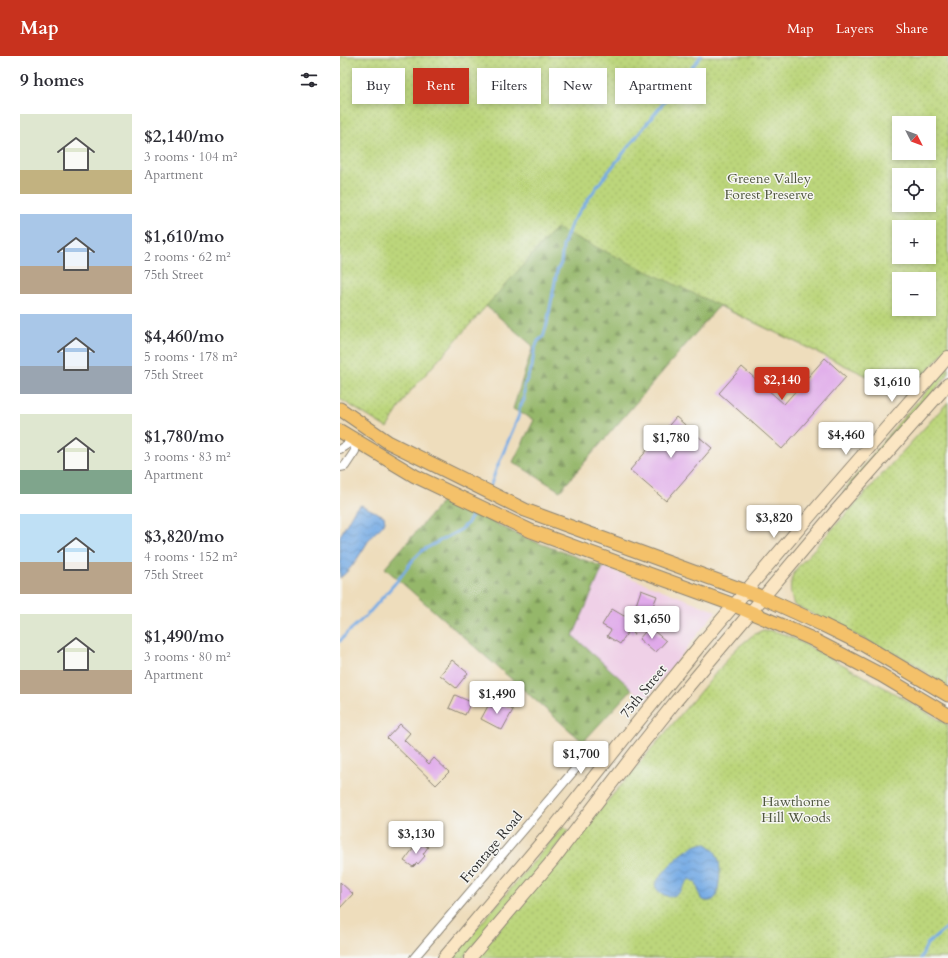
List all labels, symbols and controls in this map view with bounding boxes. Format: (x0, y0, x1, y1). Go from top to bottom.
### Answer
text: Map (20, 15, 59, 41)
text: Map (787, 19, 814, 38)
text: Layers (836, 19, 874, 38)
text: Share (896, 19, 928, 38)
chip: Buy (352, 68, 405, 104)
chip: Rent (413, 68, 469, 104)
chip: Filters (477, 68, 541, 104)
chip: New (549, 68, 607, 104)
chip: Apartment (615, 68, 706, 104)
text: 9 homes (20, 69, 84, 92)
icon: filters (298, 69, 320, 91)
north arrow (892, 116, 936, 160)
map controls (892, 116, 936, 316)
text: $2,140/mo (144, 125, 224, 148)
icon: home (52, 130, 100, 178)
text: 3 rooms · 104 m² (144, 148, 237, 166)
text: Apartment (144, 166, 203, 184)
button: locate (892, 168, 936, 212)
park label: Greene Valley Forest Preserve (724, 169, 814, 204)
button: + (892, 220, 936, 264)
text: $1,610/mo (144, 225, 224, 248)
icon: home (52, 230, 100, 278)
text: 2 rooms · 62 m² (144, 248, 231, 266)
text: 75th Street (144, 266, 203, 284)
button: − (892, 272, 936, 316)
text: $4,460/mo (144, 325, 224, 348)
icon: home (52, 330, 100, 378)
text: 5 rooms · 178 m² (144, 348, 237, 366)
text: 75th Street (144, 366, 203, 384)
pin: $2,140 (749, 367, 815, 401)
pin: $1,610 (859, 369, 925, 403)
text: $2,140 (763, 371, 801, 389)
text: $1,610 (873, 373, 911, 391)
pin: $4,460 (813, 422, 879, 456)
text: $1,780/mo (144, 425, 224, 448)
pin: $1,780 (638, 425, 704, 459)
text: $4,460 (827, 426, 865, 444)
text: $1,780 (652, 429, 690, 447)
icon: home (52, 430, 100, 478)
text: 3 rooms · 83 m² (144, 448, 231, 466)
text: Apartment (144, 466, 203, 484)
pin: $3,820 (741, 505, 807, 539)
text: $3,820 (755, 509, 793, 527)
text: $3,820/mo (144, 525, 224, 548)
icon: home (52, 530, 100, 578)
text: 4 rooms · 152 m² (144, 548, 237, 566)
text: 75th Street (144, 566, 203, 584)
pin: $1,650 (619, 606, 685, 640)
text: $1,650 (633, 610, 671, 628)
text: $1,490/mo (144, 625, 224, 648)
icon: home (52, 630, 100, 678)
text: 3 rooms · 80 m² (144, 648, 231, 666)
street label: 75th Street (616, 660, 671, 722)
text: Apartment (144, 666, 203, 684)
pin: $1,490 (464, 681, 530, 715)
text: $1,490 (478, 685, 516, 703)
pin: $1,700 (548, 741, 614, 775)
text: $1,700 (562, 745, 600, 763)
park label: Hawthorne Hill Woods (761, 792, 831, 827)
street label: Frontage Road (456, 807, 527, 887)
pin: $3,130 (383, 821, 449, 855)
text: $3,130 (397, 825, 435, 843)

